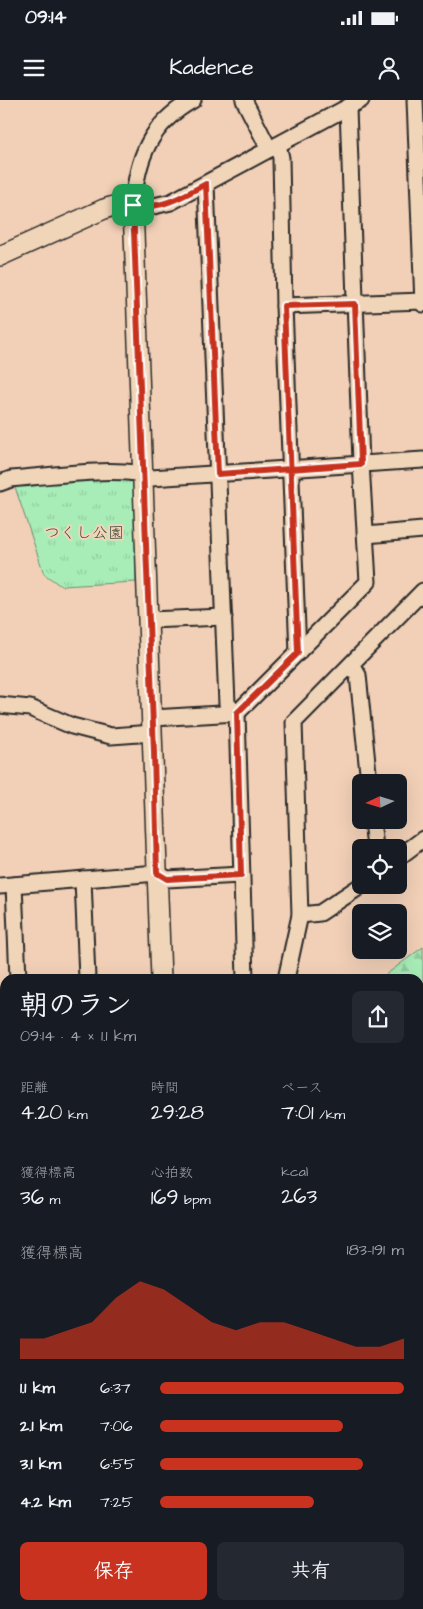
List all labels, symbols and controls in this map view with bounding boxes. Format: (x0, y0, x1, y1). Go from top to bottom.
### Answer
text: 09:14 (25, 4, 66, 31)
text: Kadence (169, 52, 254, 83)
icon: menu (20, 54, 48, 82)
icon: person (375, 54, 403, 82)
pin (112, 184, 154, 226)
icon: arrive (119, 191, 147, 219)
park label: つくし公園 (44, 522, 124, 544)
north arrow (352, 774, 408, 829)
map controls (352, 774, 407, 959)
button: locate (352, 839, 407, 894)
button: layers (352, 904, 407, 959)
text: 朝のラン (20, 986, 132, 1025)
button: share (352, 991, 404, 1043)
text: 09:14 · 4 × 1.1 km (20, 1025, 136, 1047)
text: 距離 (20, 1078, 48, 1098)
text: 時間 (151, 1078, 179, 1098)
text: ペース (281, 1078, 323, 1098)
text: 4.20 (20, 1098, 63, 1127)
text: 29:28 (151, 1098, 204, 1127)
text: 7:01 (281, 1098, 314, 1127)
text: km (63, 1105, 88, 1125)
text: /km (314, 1105, 345, 1125)
text: kcal (281, 1162, 308, 1182)
text: 獲得標高 (20, 1163, 76, 1183)
text: 心拍数 (151, 1163, 193, 1183)
text: 263 (281, 1182, 317, 1211)
text: 36 (20, 1183, 44, 1212)
text: 169 (151, 1183, 178, 1212)
text: m (44, 1190, 60, 1210)
text: bpm (178, 1190, 211, 1210)
text: 183–191 m (346, 1239, 404, 1261)
text: 獲得標高 (20, 1242, 84, 1264)
text: 1.1 km (20, 1377, 55, 1399)
text: 6:37 (100, 1377, 131, 1399)
text: 2.1 km (20, 1415, 62, 1437)
text: 7:06 (100, 1415, 133, 1437)
text: 3.1 km (20, 1453, 61, 1475)
text: 6:55 (100, 1453, 135, 1475)
text: 4.2 km (20, 1491, 71, 1513)
text: 7:25 (100, 1491, 133, 1513)
button: 保存 (20, 1542, 207, 1600)
button: 共有 (217, 1542, 404, 1600)

